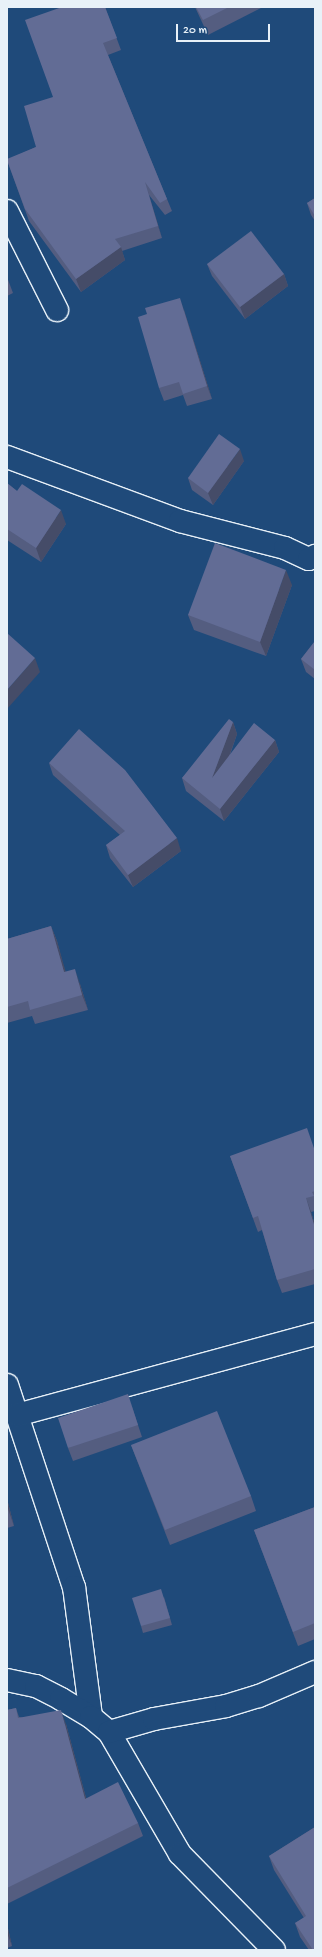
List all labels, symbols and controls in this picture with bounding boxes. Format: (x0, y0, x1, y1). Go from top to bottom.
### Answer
scale bar (178, 16, 272, 42)
text: 20 m (183, 24, 207, 38)

